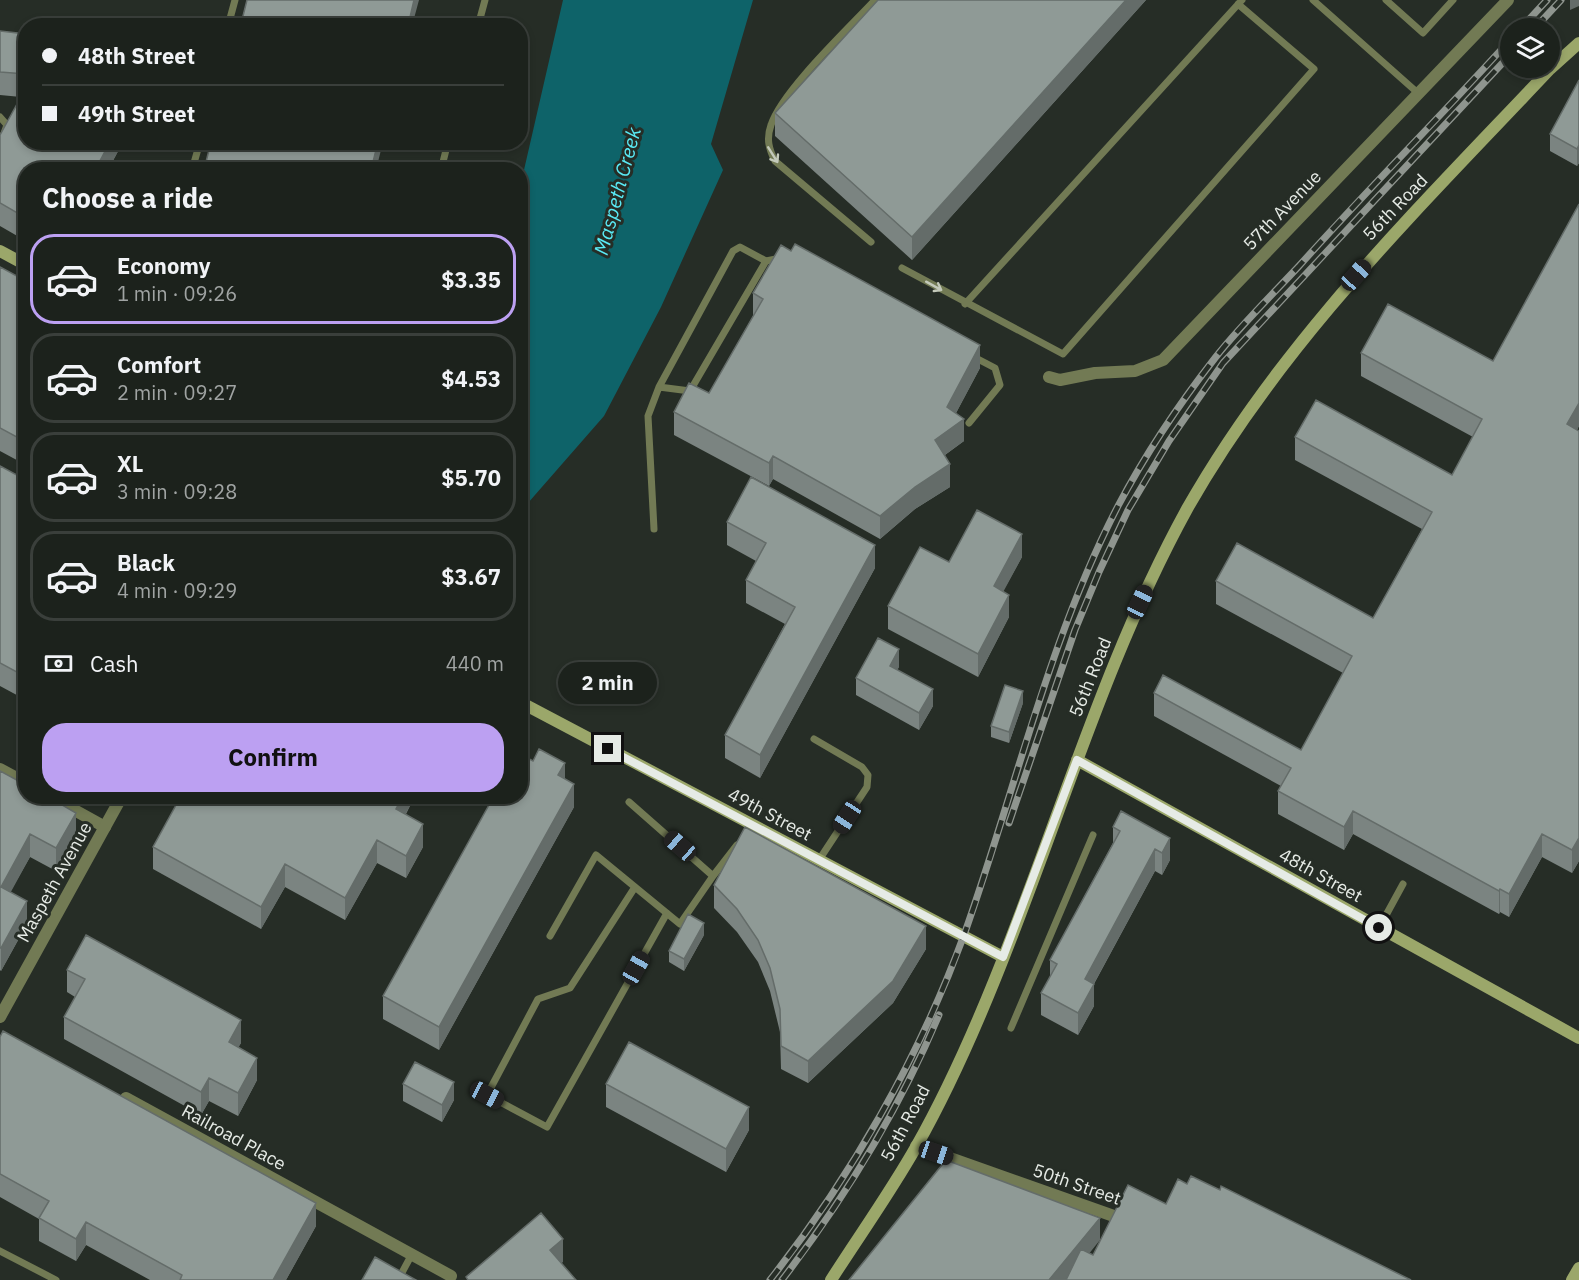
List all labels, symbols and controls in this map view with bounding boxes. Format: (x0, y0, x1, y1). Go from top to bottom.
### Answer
map controls (1500, 18, 1560, 78)
button: layers (1500, 18, 1560, 78)
text: 48th Street (78, 41, 195, 70)
text: 49th Street (78, 99, 195, 128)
water label: Maspeth Creek (587, 124, 647, 258)
one-way arrow (767, 147, 780, 164)
street label: 57th Avenue (1238, 165, 1326, 255)
street label: 56th Road (1358, 169, 1432, 245)
text: Choose a ride (42, 180, 213, 215)
text: Economy (117, 251, 211, 280)
icon: car (45, 252, 99, 306)
car (1337, 256, 1375, 294)
text: $3.35 (441, 265, 501, 294)
text: 1 min · 09:26 (117, 280, 237, 307)
one-way arrow (924, 281, 942, 292)
text: Comfort (117, 350, 201, 379)
icon: car (45, 351, 99, 405)
text: $4.53 (441, 364, 501, 393)
text: 2 min · 09:27 (117, 379, 237, 406)
text: XL (117, 449, 143, 478)
icon: car (45, 450, 99, 504)
text: $5.70 (441, 463, 501, 492)
text: 3 min · 09:28 (117, 478, 237, 505)
text: Black (117, 548, 175, 577)
icon: car (45, 549, 99, 603)
text: $3.67 (441, 562, 501, 591)
text: 4 min · 09:29 (117, 577, 237, 604)
car (1124, 582, 1156, 622)
street label: 56th Road (1064, 634, 1116, 720)
icon: cash (42, 647, 75, 680)
text: Cash (90, 649, 139, 678)
text: 440 m (446, 650, 504, 677)
callout: 2 min (558, 662, 658, 704)
text: 2 min (581, 669, 634, 696)
button: Confirm (42, 723, 504, 792)
route end (594, 735, 621, 762)
street label: 49th Street (724, 782, 816, 846)
car (830, 797, 864, 837)
street label: Maspeth Avenue (11, 818, 97, 946)
car (661, 827, 699, 865)
street label: 48th Street (1275, 843, 1367, 907)
route start (1365, 914, 1392, 941)
car (619, 948, 653, 988)
car (467, 1079, 507, 1111)
street label: 56th Road (875, 1081, 935, 1165)
street label: Railroad Place (178, 1099, 290, 1175)
car (916, 1139, 956, 1167)
street label: 50th Street (1030, 1158, 1124, 1210)

